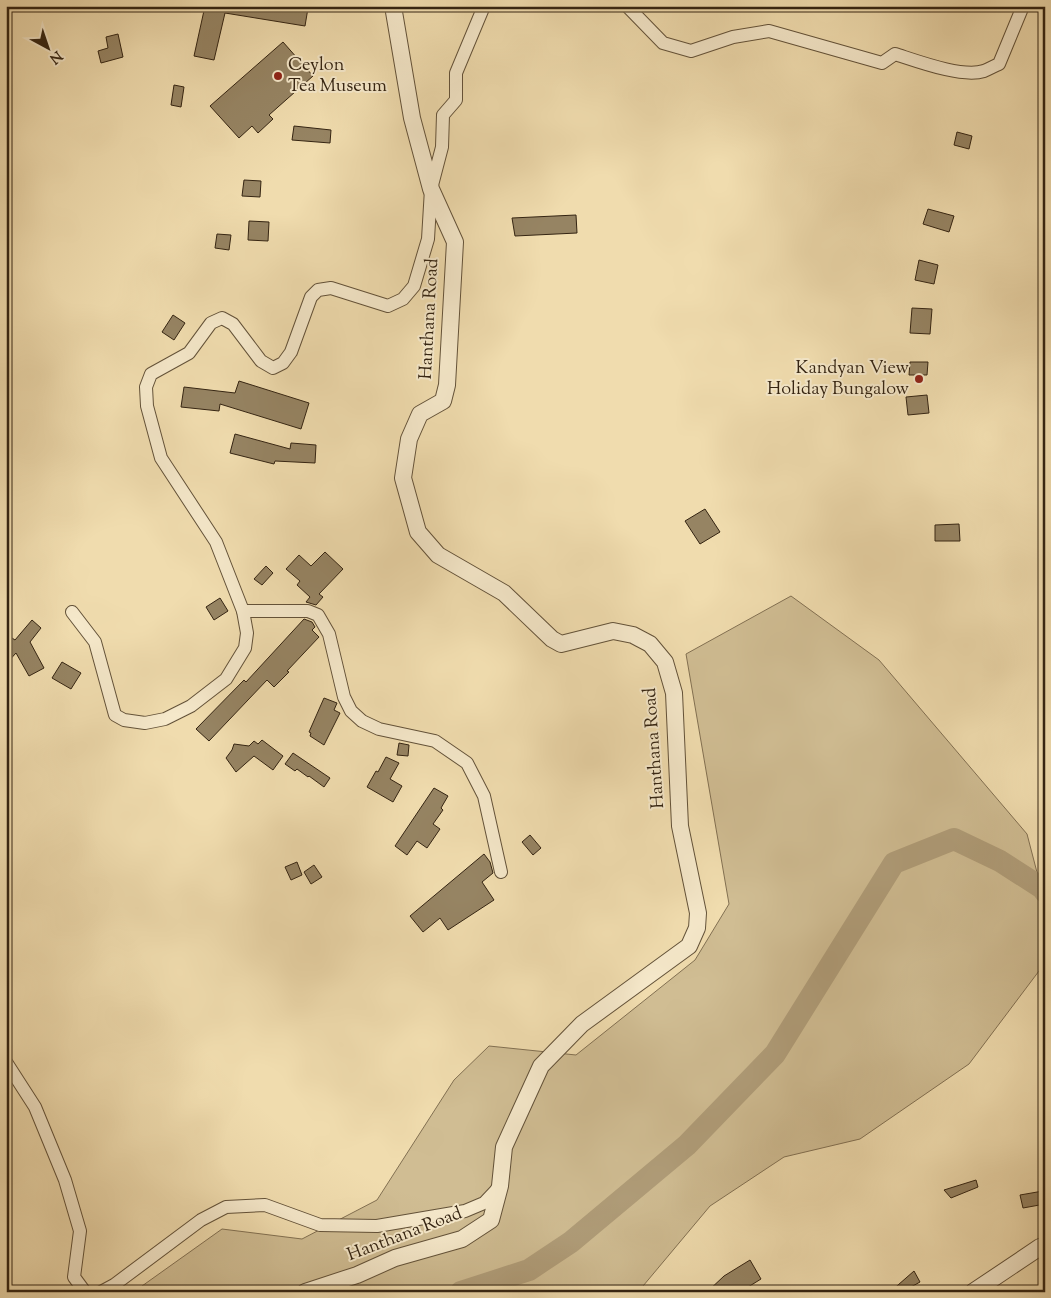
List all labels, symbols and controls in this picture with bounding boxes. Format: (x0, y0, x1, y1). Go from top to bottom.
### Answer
north arrow (22, 22, 72, 72)
text: N (44, 45, 66, 68)
place label: Ceylon Tea Museum (288, 53, 387, 100)
marker: Ceylon Tea Museum (272, 70, 284, 82)
street label: Hanthana Road (414, 258, 446, 380)
place label: Kandyan View Holiday Bungalow (767, 356, 910, 403)
marker: Kandyan View Holiday Bungalow (913, 373, 925, 385)
street label: Hanthana Road (638, 687, 672, 809)
street label: Hanthana Road (344, 1201, 466, 1269)

